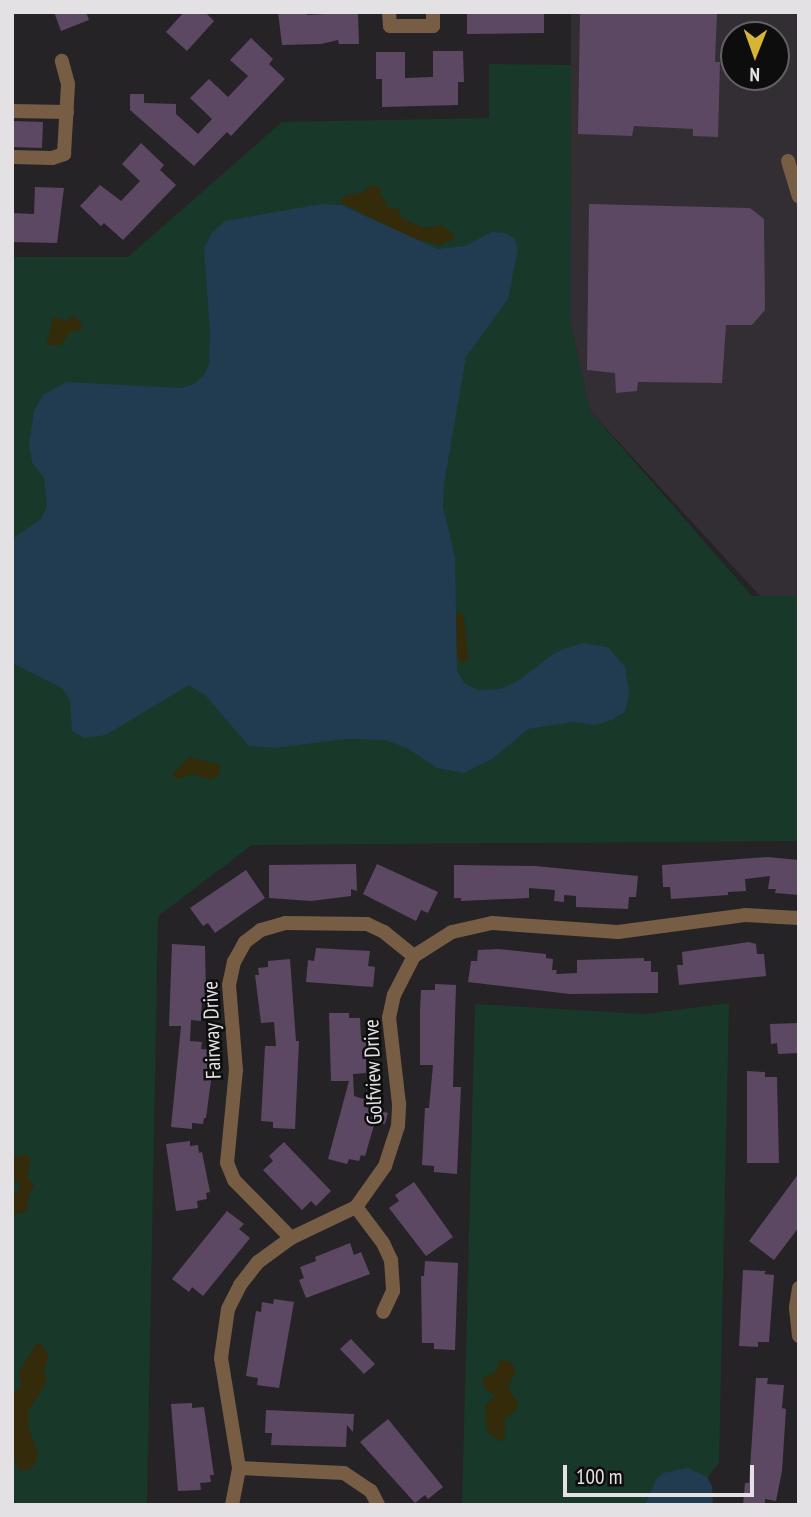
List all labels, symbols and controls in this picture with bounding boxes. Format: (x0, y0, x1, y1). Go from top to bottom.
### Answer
north arrow (720, 21, 790, 91)
text: N (749, 63, 760, 87)
street label: Fairway Drive (198, 980, 226, 1080)
street label: Golfview Drive (359, 1019, 387, 1125)
scale bar (566, 1450, 757, 1494)
text: 100 m (576, 1463, 622, 1490)

